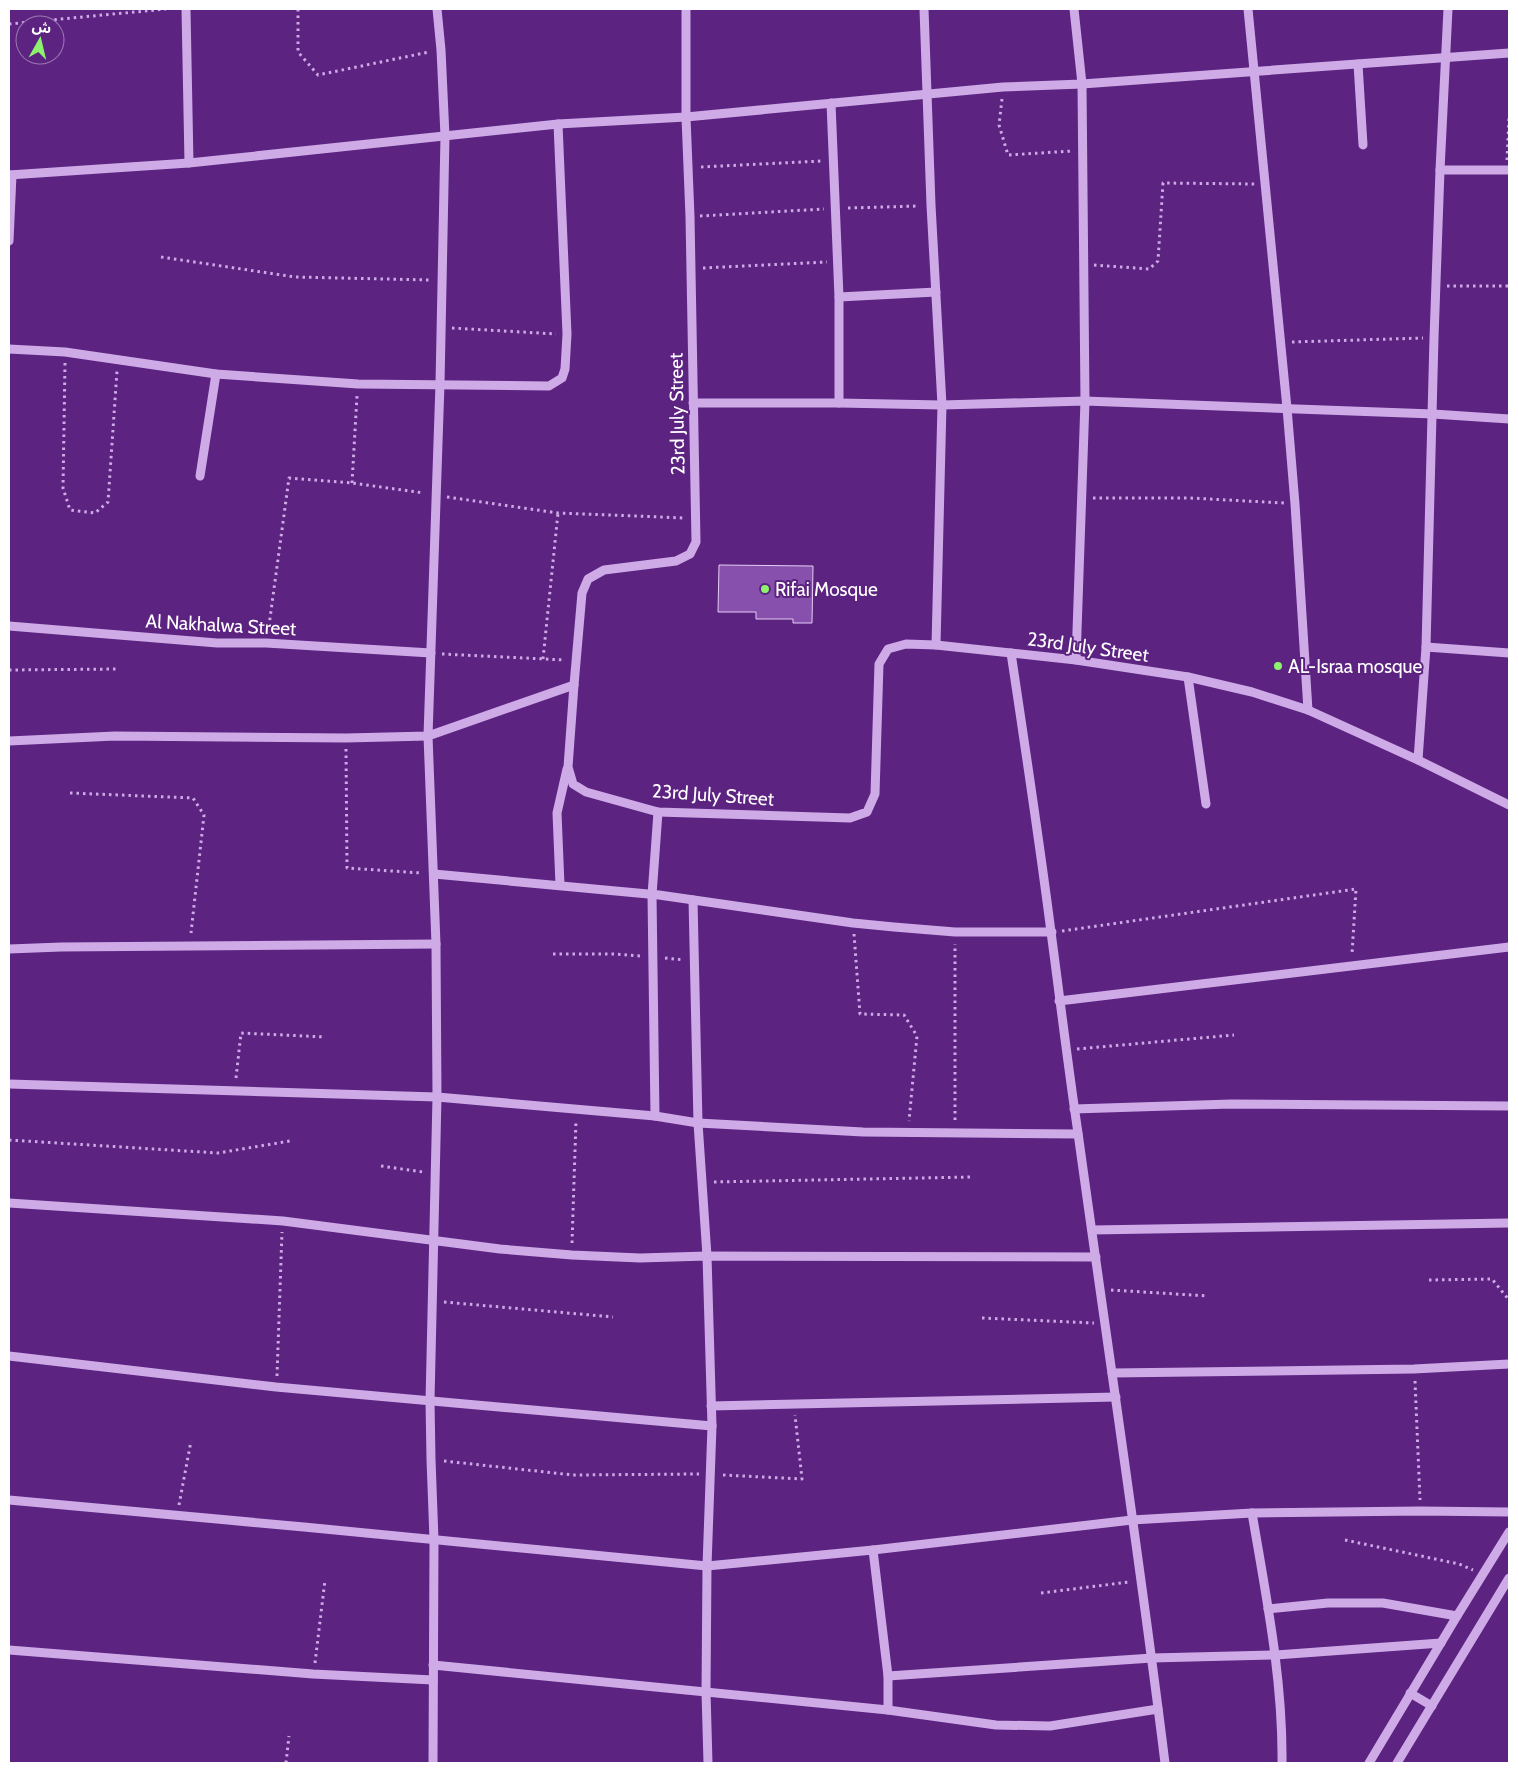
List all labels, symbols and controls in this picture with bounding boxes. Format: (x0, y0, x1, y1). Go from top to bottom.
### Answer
north arrow (15, 15, 65, 65)
text: ش (31, 17, 53, 37)
street label: 23rd July Street (664, 352, 690, 475)
place label: Rifai Mosque (775, 578, 878, 601)
marker: Rifai Mosque (759, 583, 771, 595)
street label: Al Nakhalwa Street (145, 610, 298, 640)
street label: 23rd July Street (1026, 627, 1151, 667)
place label: AL-Israa mosque (1288, 655, 1423, 678)
marker: AL-Israa mosque (1272, 660, 1284, 672)
street label: 23rd July Street (651, 779, 775, 811)

